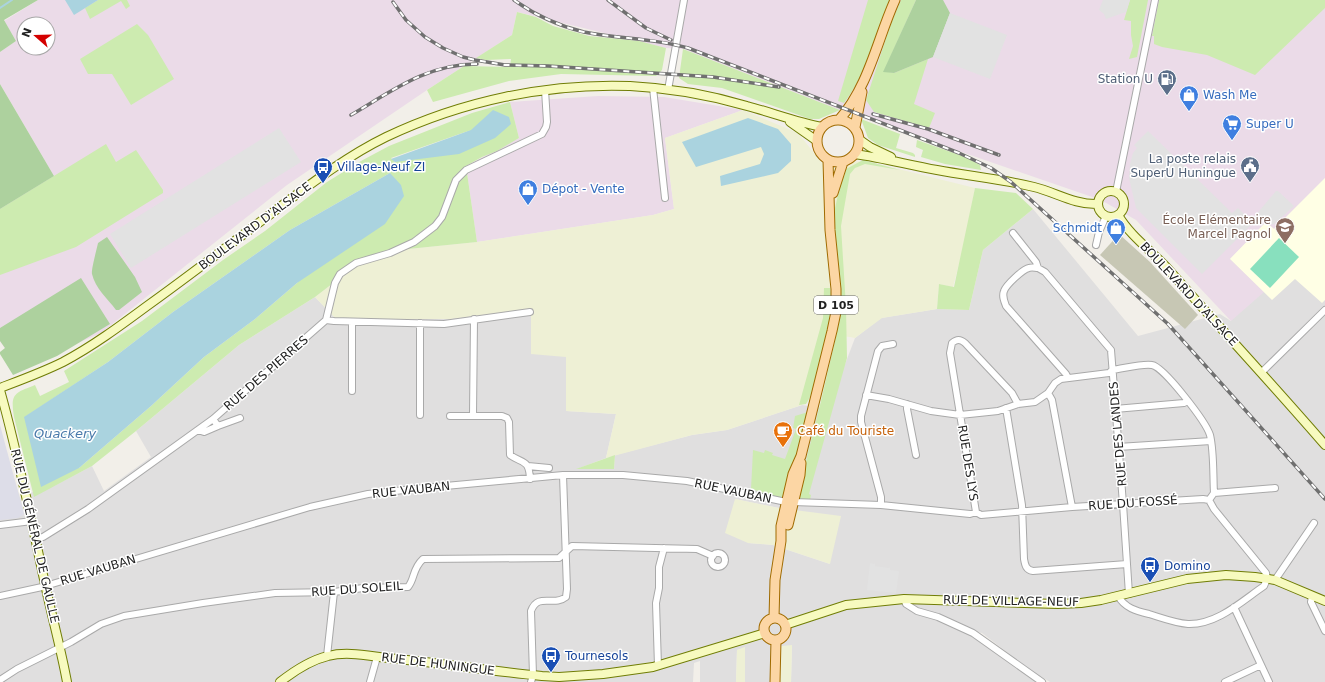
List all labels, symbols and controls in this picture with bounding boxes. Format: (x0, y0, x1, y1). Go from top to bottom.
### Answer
north arrow (16, 16, 56, 56)
text: N (19, 26, 35, 39)
fuel station icon: Station U (1156, 68, 1178, 96)
place label: Station U (1098, 72, 1153, 86)
shop icon: Wash Me (1178, 84, 1200, 112)
place label: Wash Me (1203, 88, 1257, 102)
supermarket icon: Super U (1221, 113, 1243, 141)
place label: Super U (1246, 117, 1294, 131)
place label: La poste relais SuperU Huningue (1130, 152, 1236, 180)
public building icon: La poste relais SuperU Huningue (1239, 155, 1261, 183)
bus stop icon: Village-Neuf ZI (312, 156, 334, 184)
place label: Village-Neuf ZI (337, 160, 425, 174)
shop icon: Dépot - Vente (517, 178, 539, 206)
street label: BOULEVARD D'ALSACE (196, 179, 314, 273)
place label: Dépot - Vente (542, 182, 625, 196)
place label: École Elémentaire Marcel Pagnol (1163, 212, 1271, 241)
school or university icon: École Elémentaire Marcel Pagnol (1274, 216, 1296, 244)
shop icon: Schmidt (1105, 217, 1127, 245)
place label: Schmidt (1053, 221, 1102, 235)
street label: BOULEVARD D'ALSACE (1137, 239, 1241, 349)
road number: D 105 (814, 296, 858, 314)
street label: RUE DES PIERRES (221, 333, 311, 413)
street label: RUE DES LANDES (1106, 381, 1130, 487)
cafe icon: Café du Touriste (772, 420, 794, 448)
place label: Café du Touriste (797, 424, 894, 438)
street label: RUE DES LYS (955, 424, 981, 502)
water label: Quackery (34, 426, 96, 441)
street label: RUE DU GÉNÉRAL DE GAULLE (8, 447, 63, 624)
street label: RUE VAUBAN (693, 476, 773, 506)
street label: RUE VAUBAN (371, 479, 451, 501)
street label: RUE DU FOSSÉ (1088, 492, 1178, 513)
street label: RUE VAUBAN (58, 552, 138, 588)
bus stop icon: Domino (1139, 555, 1161, 583)
place label: Domino (1164, 559, 1211, 573)
street label: RUE DU SOLEIL (311, 579, 404, 599)
street label: RUE DE VILLAGE-NEUF (943, 593, 1079, 609)
bus stop icon: Tournesols (540, 645, 562, 673)
place label: Tournesols (564, 649, 628, 663)
street label: RUE DE HUNINGUE (381, 650, 495, 678)

